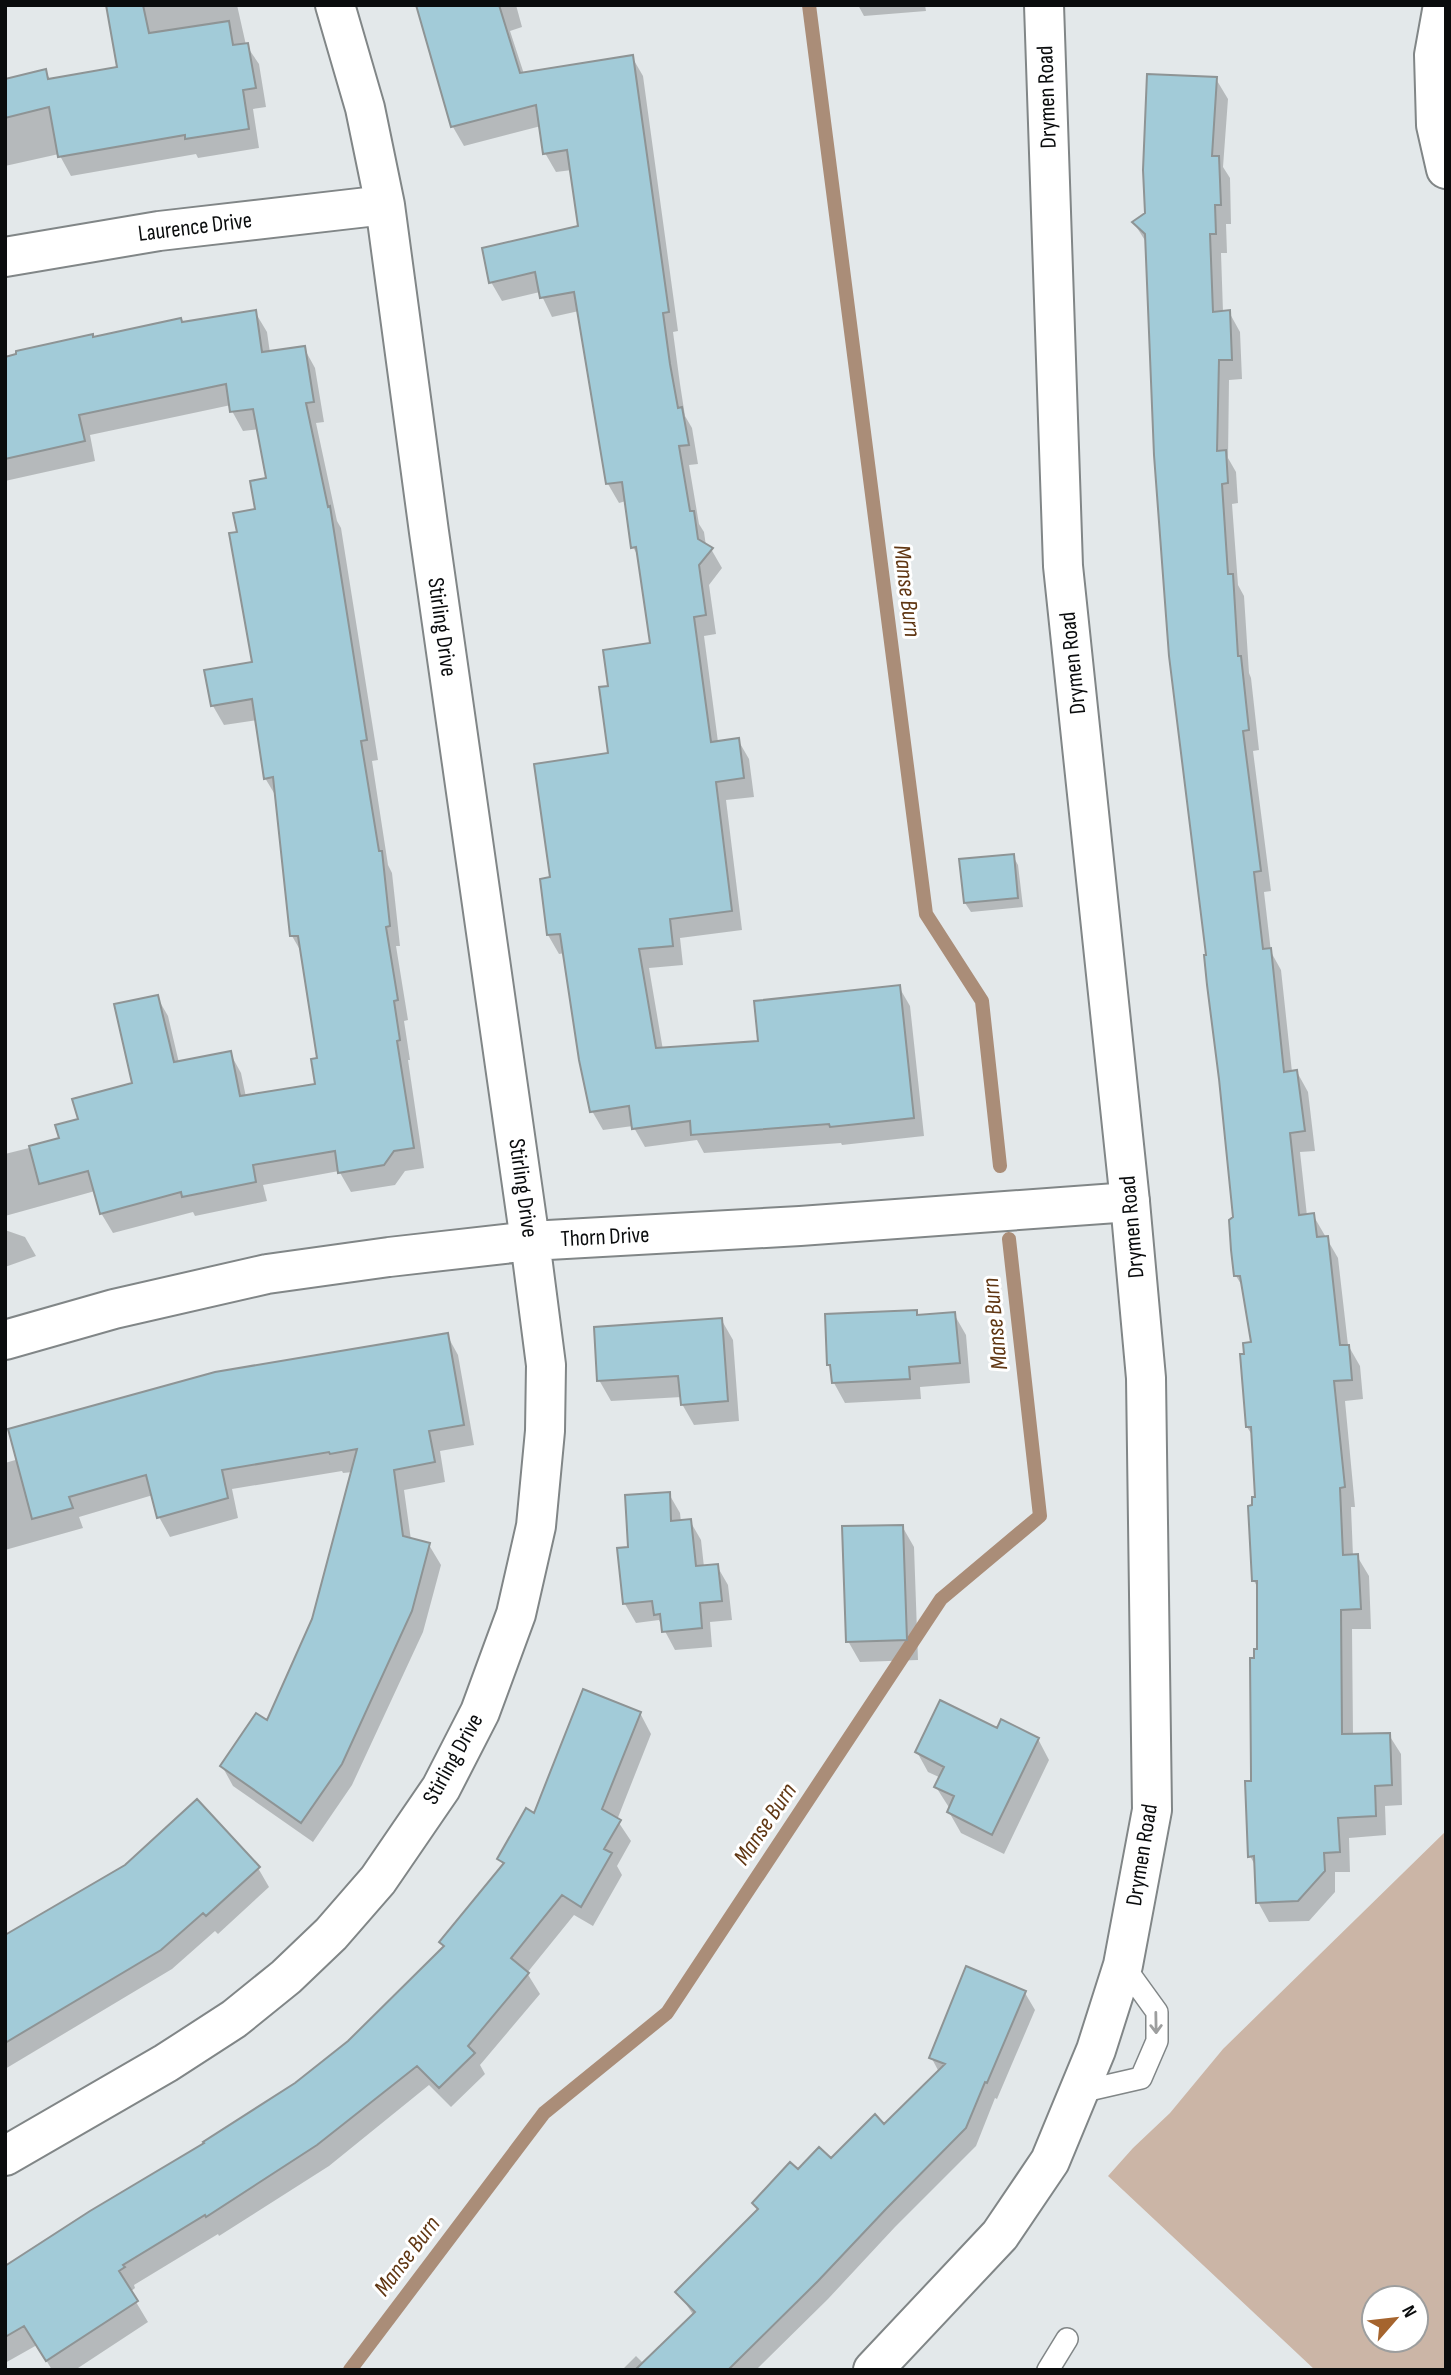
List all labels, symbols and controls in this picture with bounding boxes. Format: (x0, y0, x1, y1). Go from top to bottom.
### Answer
street label: Drymen Road (1031, 45, 1063, 149)
street label: Laurence Drive (136, 206, 254, 248)
water label: Manse Burn (887, 543, 927, 639)
street label: Stirling Drive (421, 576, 463, 678)
street label: Drymen Road (1054, 610, 1092, 716)
street label: Stirling Drive (502, 1137, 544, 1239)
street label: Drymen Road (1114, 1175, 1150, 1279)
street label: Thorn Drive (560, 1221, 650, 1253)
water label: Manse Burn (976, 1277, 1014, 1371)
street label: Stirling Drive (417, 1709, 489, 1809)
water label: Manse Burn (727, 1778, 803, 1870)
street label: Drymen Road (1120, 1802, 1164, 1908)
one-way arrow (1150, 2011, 1163, 2034)
water label: Manse Burn (368, 2210, 446, 2302)
north arrow (1360, 2284, 1430, 2354)
text: N (1396, 2302, 1421, 2322)

